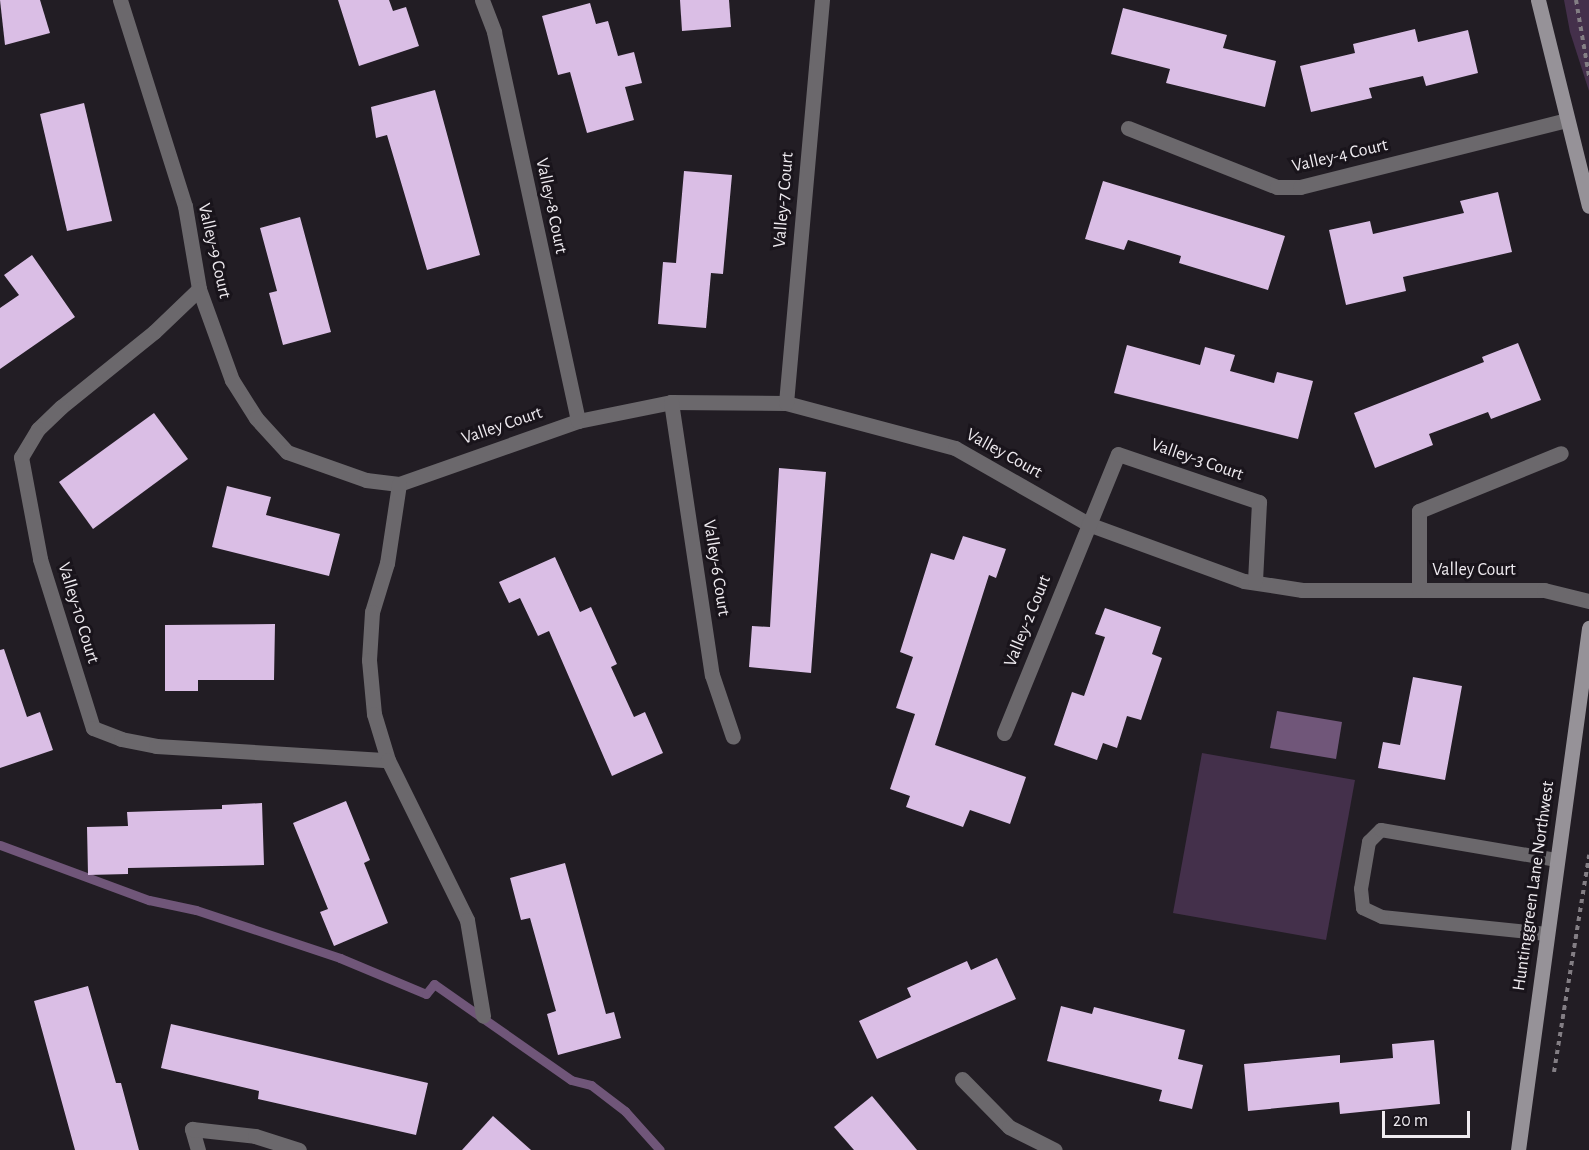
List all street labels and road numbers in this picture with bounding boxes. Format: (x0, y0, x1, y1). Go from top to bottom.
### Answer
street label: Valley-4 Court (1290, 135, 1390, 177)
street label: Valley-7 Court (769, 151, 799, 249)
street label: Valley-8 Court (530, 156, 572, 256)
street label: Valley-9 Court (193, 201, 235, 301)
street label: Valley Court (459, 402, 545, 450)
street label: Valley Court (962, 424, 1046, 484)
street label: Valley-3 Court (1148, 434, 1246, 486)
street label: Valley-6 Court (698, 518, 734, 618)
street label: Valley Court (1432, 559, 1516, 581)
street label: Valley-10 Court (52, 560, 104, 666)
street label: Valley-2 Court (1000, 572, 1056, 670)
street label: Huntinggreen Lane Northwest (1509, 780, 1559, 992)

